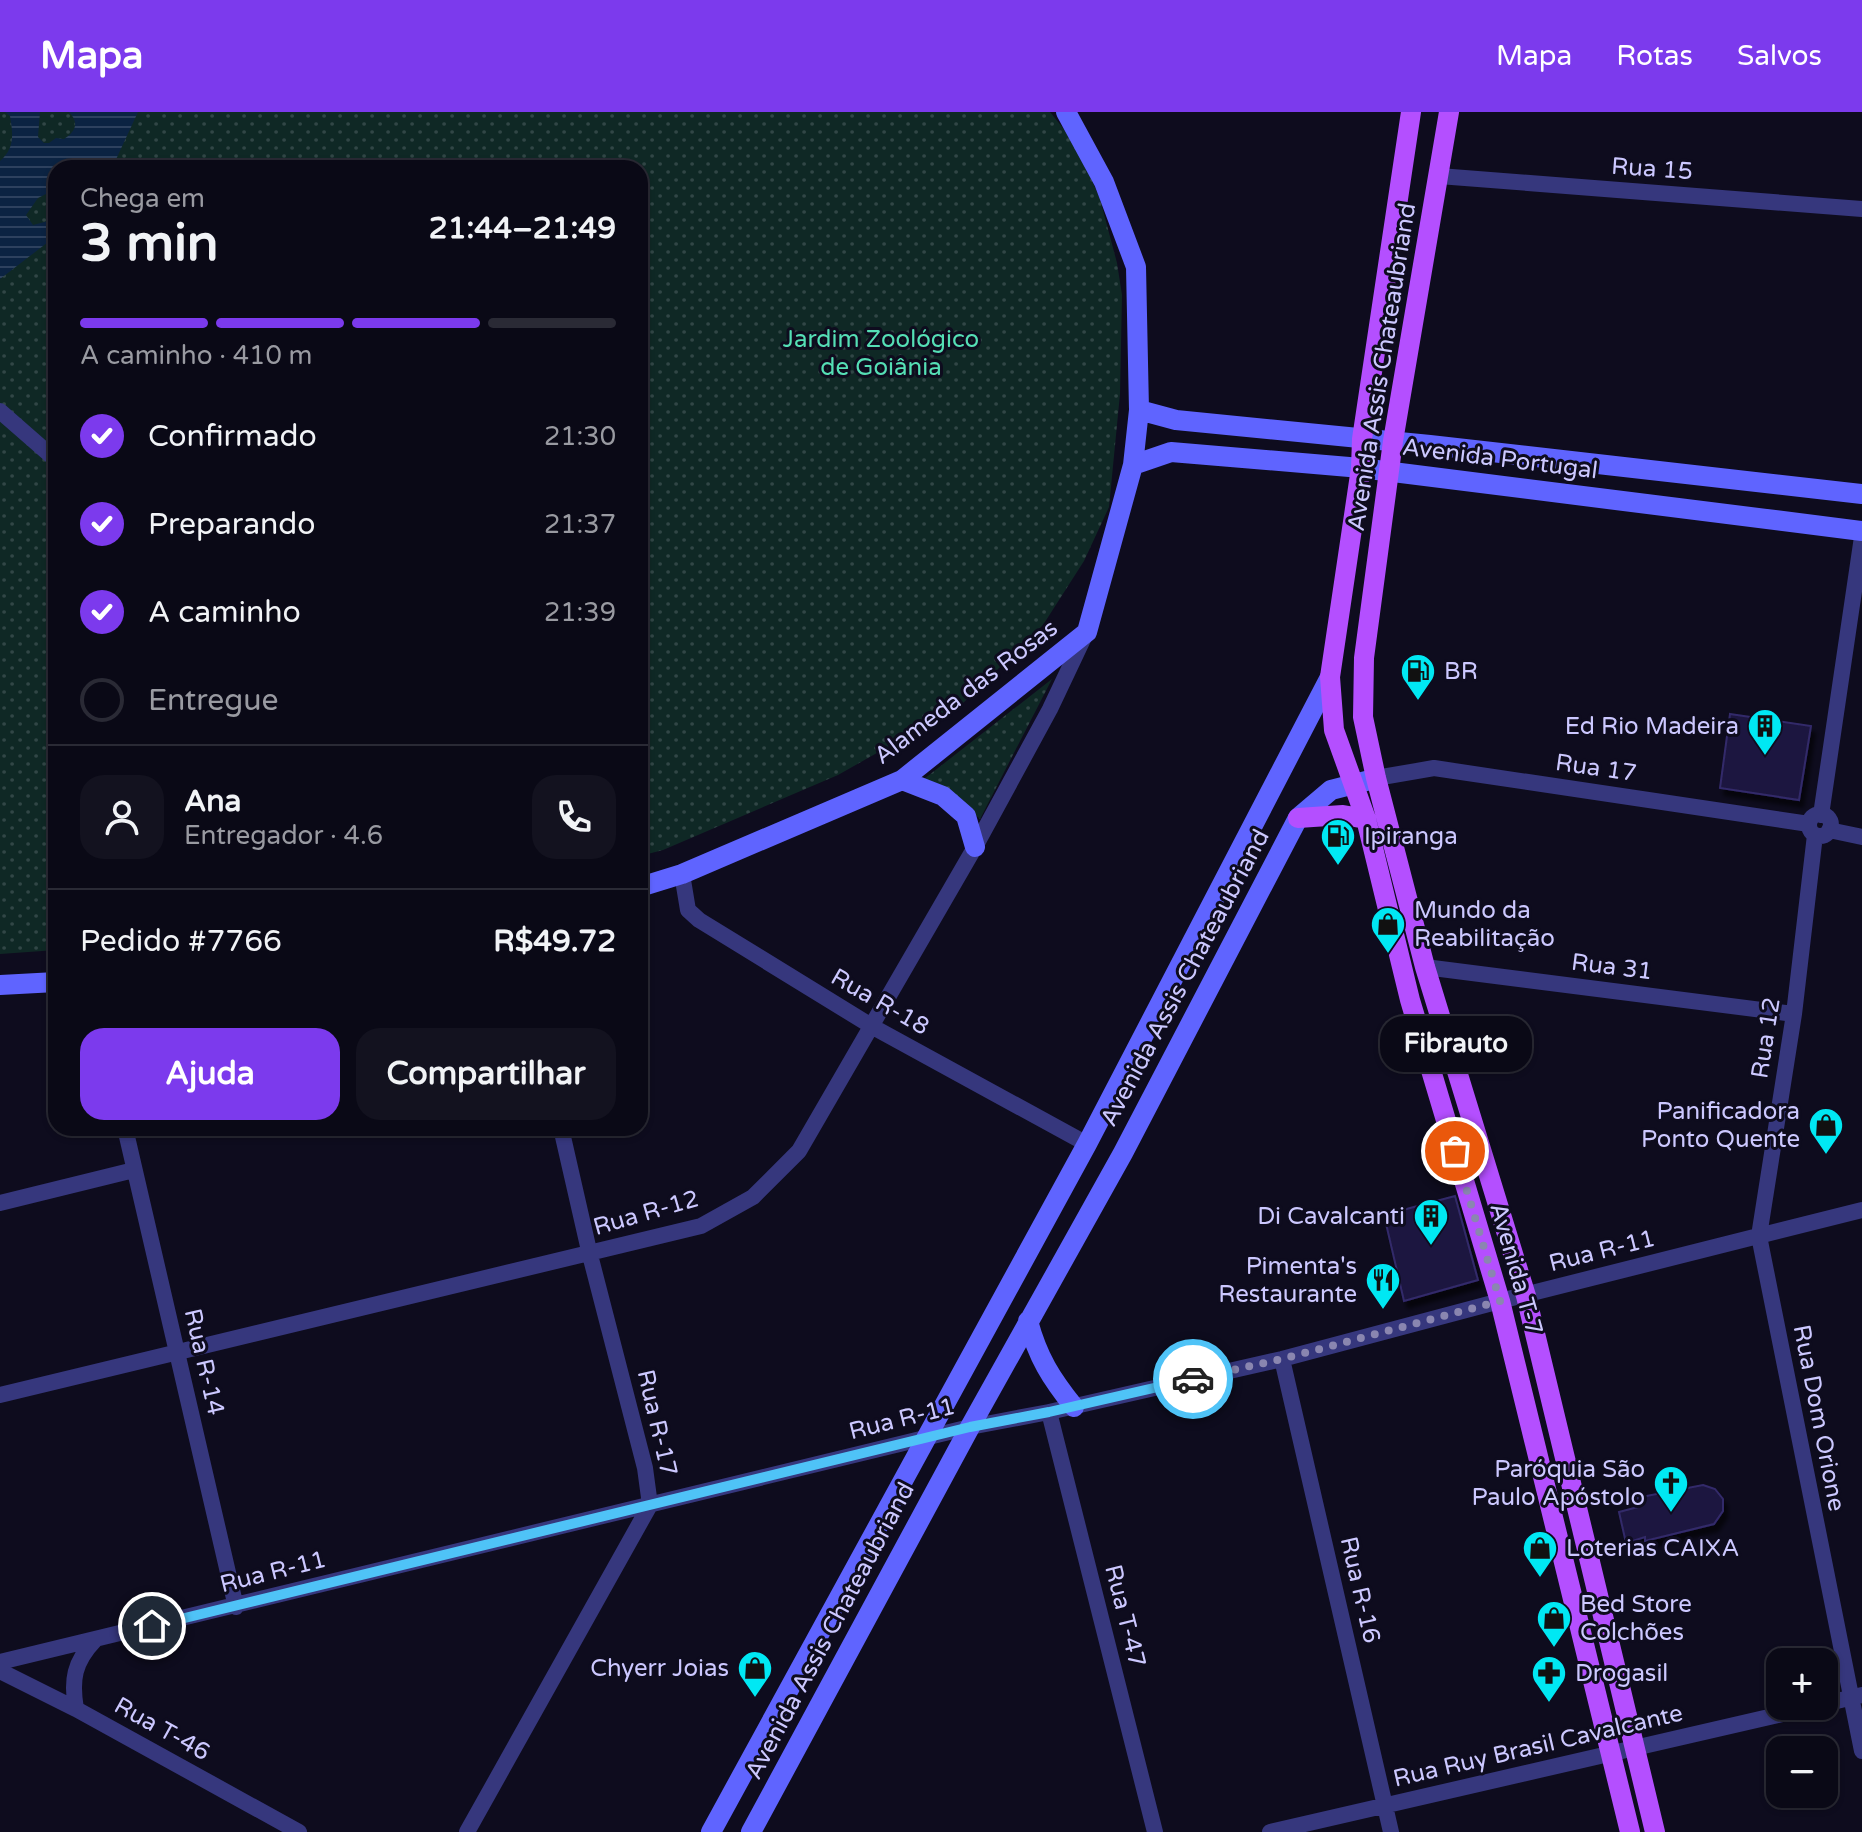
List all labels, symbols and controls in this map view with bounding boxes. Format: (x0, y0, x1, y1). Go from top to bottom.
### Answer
text: Mapa (40, 33, 143, 79)
text: Mapa (1496, 39, 1572, 73)
text: Rotas (1616, 39, 1693, 73)
text: Salvos (1737, 39, 1822, 73)
street label: Rua 15 (1610, 152, 1694, 186)
text: Chega em (80, 183, 205, 214)
street label: Avenida Assis Chateaubriand (1342, 201, 1422, 533)
text: 21:44–21:49 (429, 210, 616, 247)
text: 3 min (80, 212, 219, 275)
park label: Jardim Zoológico de Goiânia (783, 325, 979, 382)
text: A caminho · 410 m (80, 340, 312, 371)
icon: check (80, 414, 124, 458)
text: Confirmado (148, 418, 317, 455)
text: 21:30 (544, 421, 616, 452)
street label: Avenida Portugal (1401, 433, 1599, 485)
icon: check (80, 502, 124, 546)
text: Preparando (148, 506, 316, 543)
text: 21:37 (544, 509, 616, 540)
icon: check (80, 590, 124, 634)
text: A caminho (148, 594, 301, 631)
text: 21:39 (544, 597, 616, 628)
street label: Alameda das Rosas (869, 614, 1063, 770)
fuel station icon: BR (1399, 652, 1437, 702)
place label: BR (1444, 657, 1478, 686)
text: Entregue (148, 682, 279, 719)
building icon: Ed Rio Madeira (1746, 707, 1784, 757)
place label: Ed Rio Madeira (1565, 712, 1739, 741)
street label: Rua 17 (1554, 748, 1638, 788)
button: person (80, 775, 164, 859)
button: phone (532, 775, 616, 859)
text: Ana (184, 783, 241, 820)
fuel station icon: Ipiranga (1319, 817, 1357, 867)
text: Entregador · 4.6 (184, 820, 383, 851)
place label: Ipiranga (1364, 822, 1458, 851)
street label: Avenida Assis Chateaubriand (1094, 825, 1276, 1131)
place label: Mundo da Reabilitação (1414, 896, 1555, 953)
shop icon: Mundo da Reabilitação (1369, 905, 1407, 955)
text: Pedido #7766 (80, 923, 282, 960)
text: R$49.72 (493, 923, 616, 960)
street label: Rua 31 (1570, 948, 1654, 986)
street label: Rua R-18 (826, 962, 934, 1042)
street label: Rua 12 (1745, 995, 1787, 1081)
callout: Fibrauto (1379, 1015, 1531, 1071)
button: Ajuda (80, 1028, 340, 1120)
button: Compartilhar (356, 1028, 616, 1120)
text: Fibrauto (1404, 1028, 1508, 1059)
place label: Panificadora Ponto Quente (1641, 1097, 1800, 1154)
shop icon: Panificadora Ponto Quente (1807, 1106, 1845, 1156)
pin (1421, 1117, 1489, 1185)
icon: bag (1433, 1129, 1477, 1173)
street label: Rua R-12 (590, 1184, 702, 1242)
building icon: Di Cavalcanti (1412, 1197, 1450, 1247)
street label: Avenida T-7 (1483, 1200, 1549, 1338)
place label: Di Cavalcanti (1257, 1202, 1405, 1231)
street label: Rua R-11 (1546, 1224, 1658, 1278)
place label: Pimenta's Restaurante (1218, 1252, 1357, 1309)
restaurant icon: Pimenta's Restaurante (1364, 1261, 1402, 1311)
street label: Rua R-14 (178, 1306, 230, 1418)
street label: Rua Dom Orione (1787, 1322, 1851, 1514)
courier (1153, 1339, 1233, 1419)
icon: car (1171, 1357, 1215, 1401)
street label: Rua R-17 (631, 1367, 683, 1479)
street label: Rua R-11 (846, 1392, 958, 1446)
place label: Paróquia São Paulo Apóstolo (1472, 1455, 1645, 1512)
church icon: Paróquia São Paulo Apóstolo (1652, 1464, 1690, 1514)
street label: Avenida Assis Chateaubriand (739, 1478, 921, 1784)
shop icon: Loterias CAIXA (1521, 1529, 1559, 1579)
street label: Rua R-16 (1334, 1534, 1386, 1646)
place label: Loterias CAIXA (1566, 1534, 1740, 1563)
street label: Rua R-11 (217, 1545, 329, 1599)
street label: Rua T-47 (1098, 1562, 1152, 1670)
place label: Bed Store Colchões (1580, 1590, 1692, 1647)
pin (118, 1592, 186, 1660)
shop icon: Bed Store Colchões (1535, 1599, 1573, 1649)
icon: home (130, 1604, 174, 1648)
map controls (1766, 1648, 1838, 1808)
button: + (1766, 1648, 1838, 1720)
shop icon: Chyerr Joias (736, 1649, 774, 1699)
place label: Chyerr Joias (590, 1654, 729, 1683)
pharmacy icon: Drogasil (1530, 1654, 1568, 1704)
place label: Drogasil (1575, 1659, 1668, 1688)
street label: Rua T-46 (109, 1691, 215, 1767)
street label: Rua Ruy Brasil Cavalcante (1390, 1699, 1686, 1793)
button: − (1766, 1736, 1838, 1808)

